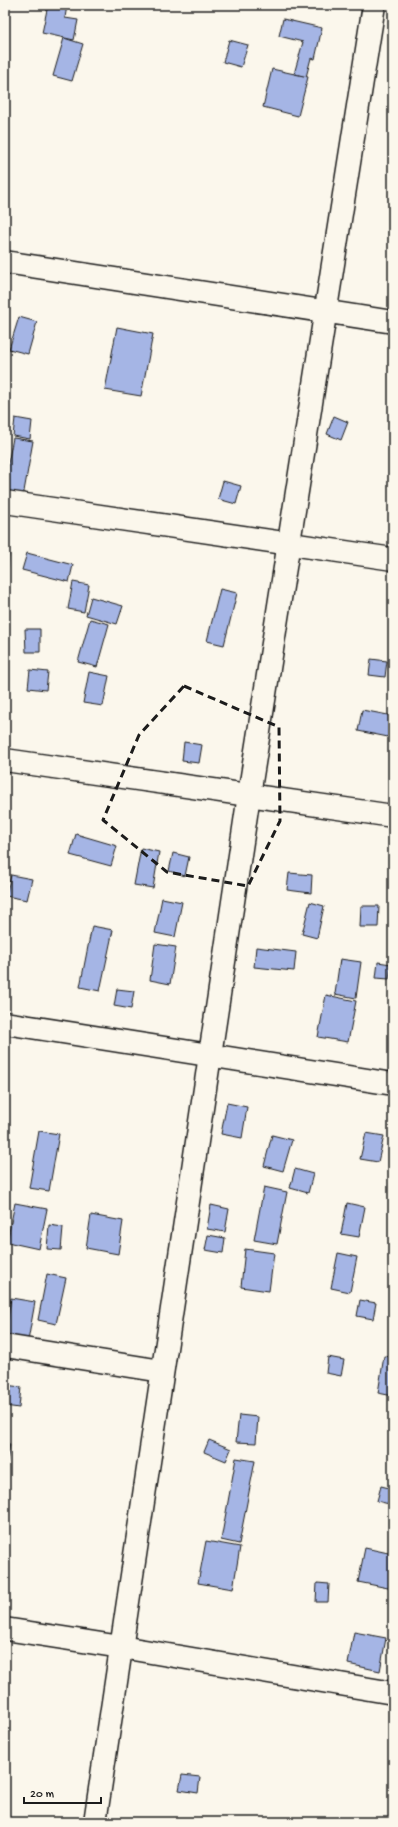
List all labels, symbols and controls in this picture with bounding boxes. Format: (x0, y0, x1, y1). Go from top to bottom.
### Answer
scale bar (24, 1779, 101, 1805)
text: 20 m (30, 1788, 55, 1802)

